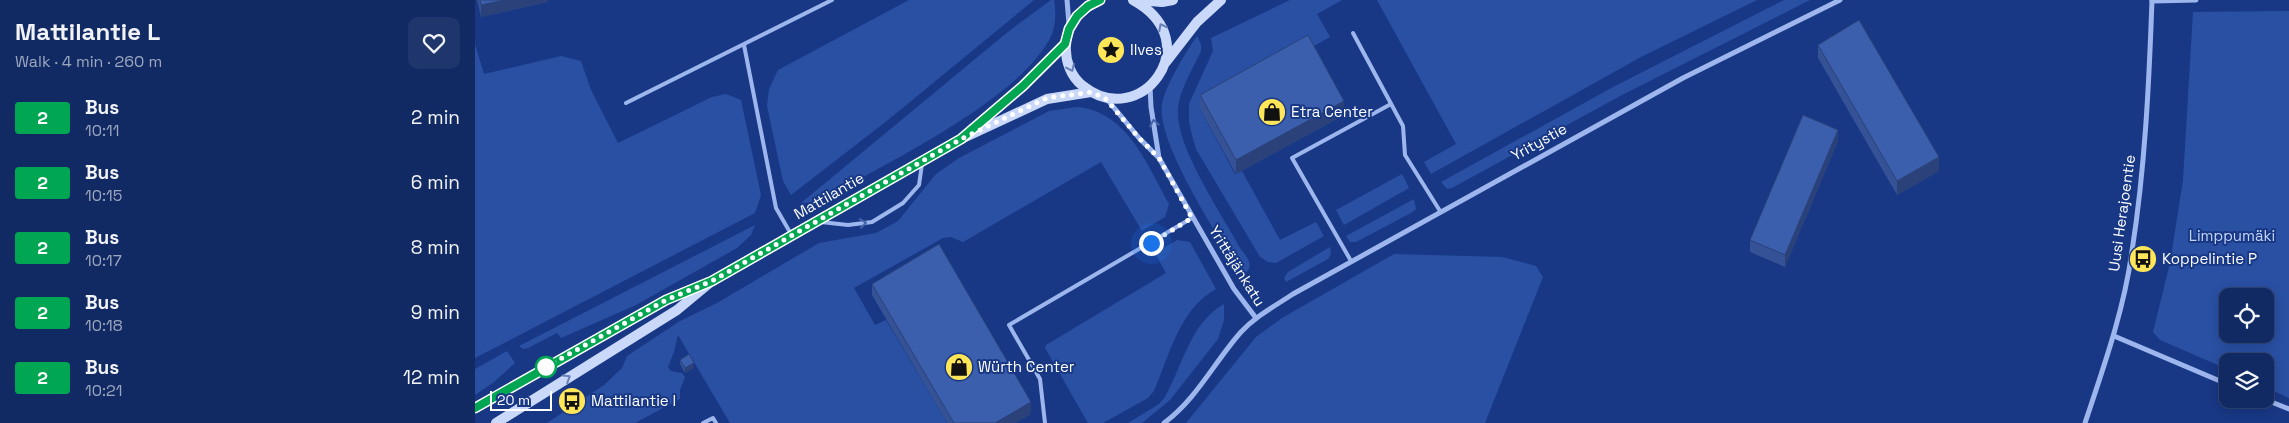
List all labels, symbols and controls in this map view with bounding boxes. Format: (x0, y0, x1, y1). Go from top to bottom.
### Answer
text: Mattilantie L (15, 16, 160, 47)
button: heart (408, 17, 460, 69)
one-way arrow (1158, 23, 1168, 32)
place icon: Ilves (1096, 35, 1126, 65)
place label: Ilves (1130, 40, 1162, 59)
text: Walk · 4 min · 260 m (15, 51, 162, 72)
one-way arrow (1064, 63, 1075, 72)
text: Bus (85, 95, 119, 120)
shop icon: Etra Center (1257, 97, 1287, 127)
place label: Etra Center (1291, 102, 1373, 121)
text: 2 min (411, 105, 460, 130)
text: 2 (37, 106, 48, 129)
one-way arrow (1149, 118, 1160, 127)
street label: Yritystie (1508, 118, 1570, 165)
text: 10:11 (85, 120, 119, 141)
street label: Uusi Herajoentie (2104, 153, 2139, 273)
text: Bus (85, 160, 119, 185)
street label: Mattilantie (790, 168, 867, 223)
text: 6 min (411, 170, 460, 195)
text: 2 (37, 171, 48, 194)
text: 10:15 (85, 185, 122, 206)
one-way arrow (859, 218, 867, 229)
street label: Yrittäjänkatu (1205, 222, 1270, 310)
text: Bus (85, 225, 119, 250)
park label: Limppumäki (2189, 226, 2275, 245)
your location (1139, 231, 1164, 256)
text: 8 min (411, 235, 460, 260)
text: 2 (37, 236, 48, 259)
bus stop icon: Koppelintie P (2128, 244, 2158, 274)
place label: Koppelintie P (2162, 249, 2257, 268)
text: 10:17 (85, 250, 122, 271)
map controls (2219, 288, 2274, 408)
button: locate (2219, 288, 2274, 343)
text: Bus (85, 290, 119, 315)
text: 9 min (411, 300, 460, 325)
text: 2 (37, 301, 48, 324)
text: 10:18 (85, 315, 123, 336)
shop icon: Würth Center (944, 352, 974, 382)
button: layers (2219, 353, 2274, 408)
text: Bus (85, 355, 119, 380)
unlabelled marker (535, 356, 557, 378)
place label: Würth Center (978, 357, 1075, 376)
text: 12 min (403, 365, 460, 390)
text: 2 (37, 366, 48, 389)
one-way arrow (562, 375, 571, 385)
text: 10:21 (85, 380, 122, 401)
bus stop icon: Mattilantie I (557, 386, 587, 416)
scale bar (490, 388, 553, 411)
text: 20 m (497, 391, 530, 409)
place label: Mattilantie I (591, 391, 676, 410)

